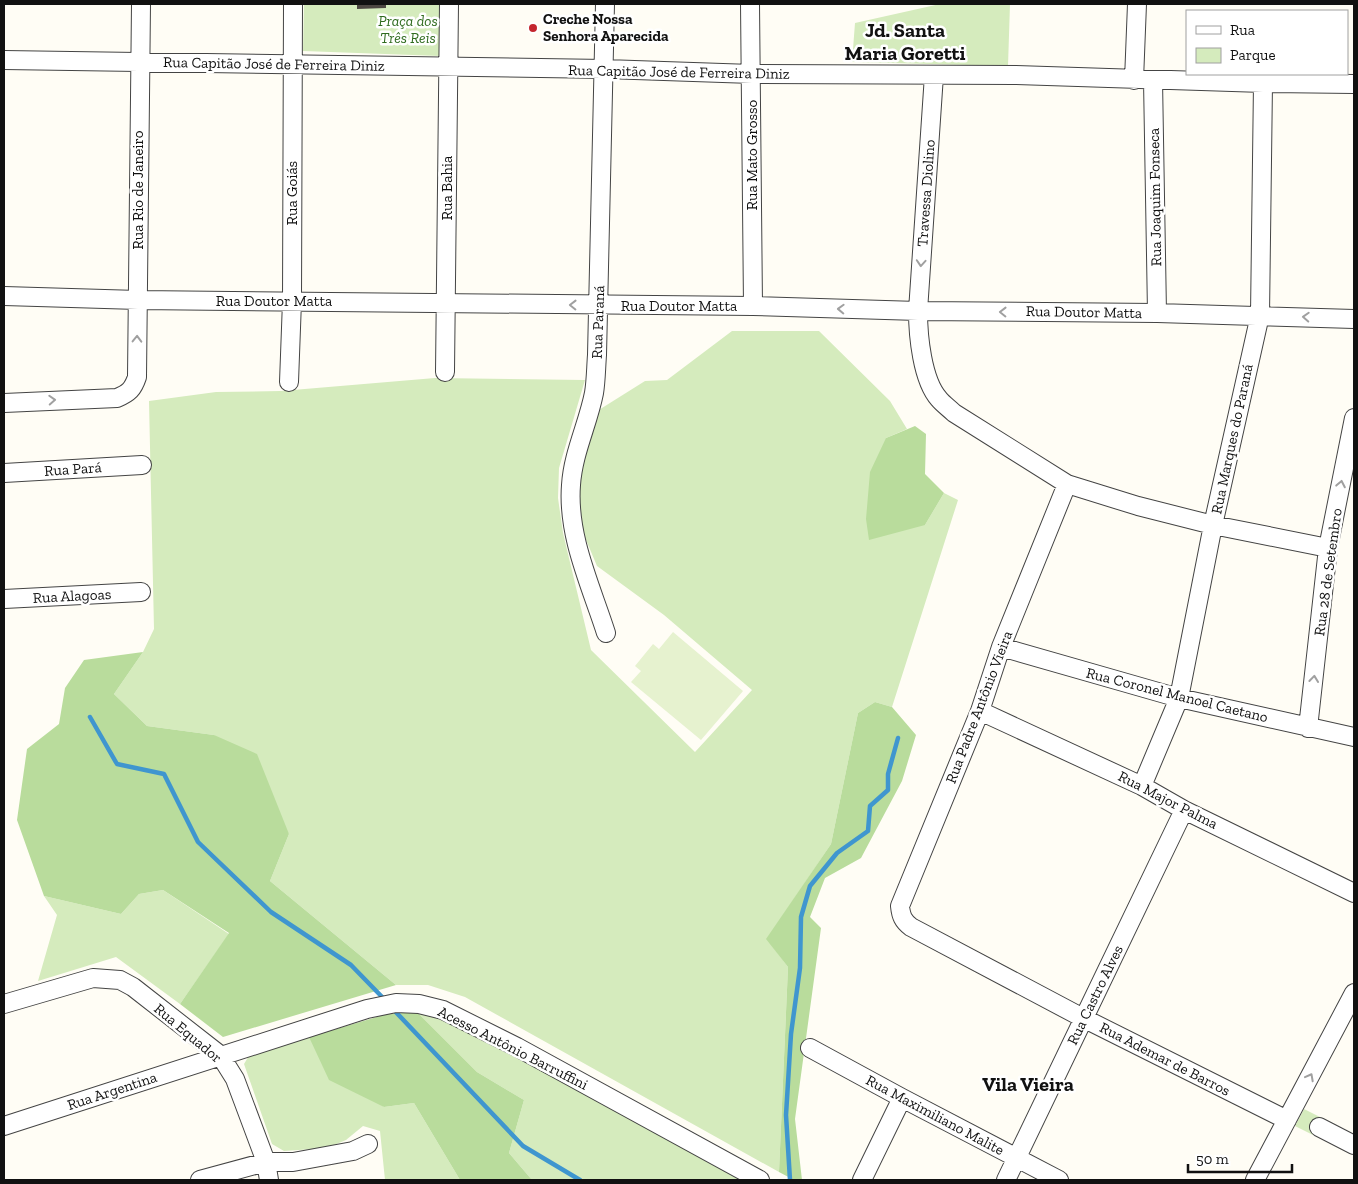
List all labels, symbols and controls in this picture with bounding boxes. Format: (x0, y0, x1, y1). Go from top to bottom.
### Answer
place label: Creche Nossa Senhora Aparecida (543, 10, 669, 45)
legend (1186, 10, 1348, 75)
park label: Praça dos Três Reis (378, 12, 438, 47)
district label: Jd. Santa Maria Goretti (844, 18, 966, 65)
text: Rua (1230, 21, 1255, 39)
marker: Creche Nossa Senhora Aparecida (527, 22, 539, 34)
text: Parque (1230, 46, 1276, 64)
street label: Rua Capitão José de Ferreira Diniz (163, 53, 385, 75)
street label: Rua Capitão José de Ferreira Diniz (568, 61, 790, 83)
street label: Rua Mato Grosso (743, 99, 761, 210)
street label: Rua Joaquim Fonseca (1145, 128, 1165, 266)
street label: Rua Rio de Janeiro (129, 130, 147, 249)
street label: Travessa Diolino (913, 138, 939, 247)
street label: Rua Bahia (438, 156, 456, 220)
street label: Rua Goiás (283, 161, 301, 225)
one-way arrow (916, 260, 927, 268)
street label: Rua Paraná (588, 285, 608, 359)
street label: Rua Doutor Matta (216, 292, 332, 310)
street label: Rua Doutor Matta (621, 297, 737, 315)
one-way arrow (569, 300, 576, 310)
street label: Rua Doutor Matta (1026, 302, 1142, 322)
one-way arrow (836, 303, 844, 314)
one-way arrow (999, 307, 1006, 317)
one-way arrow (1301, 312, 1309, 323)
one-way arrow (132, 334, 142, 342)
street label: Rua Marques do Paraná (1207, 362, 1257, 516)
one-way arrow (49, 395, 57, 406)
street label: Rua Pará (44, 458, 102, 480)
one-way arrow (1335, 479, 1346, 488)
street label: Rua 28 de Setembro (1310, 507, 1346, 637)
street label: Rua Alagoas (32, 585, 112, 607)
street label: Rua Padre Antônio Vieira (942, 628, 1016, 786)
street label: Rua Coronel Manoel Caetano (1084, 664, 1270, 726)
one-way arrow (1308, 675, 1319, 683)
street label: Rua Major Palma (1115, 767, 1221, 833)
street label: Rua Castro Alves (1063, 942, 1127, 1048)
street label: Rua Equador (150, 999, 226, 1067)
street label: Acesso Antônio Barruffini (435, 1002, 591, 1094)
street label: Rua Ademar de Barros (1097, 1018, 1233, 1100)
street label: Rua Argentina (65, 1068, 159, 1114)
street label: Rua Maximiliano Malite (863, 1071, 1007, 1159)
district label: Vila Vieira (982, 1072, 1074, 1096)
one-way arrow (1304, 1073, 1314, 1082)
scale bar (1188, 1142, 1292, 1174)
text: 50 m (1196, 1150, 1229, 1168)

